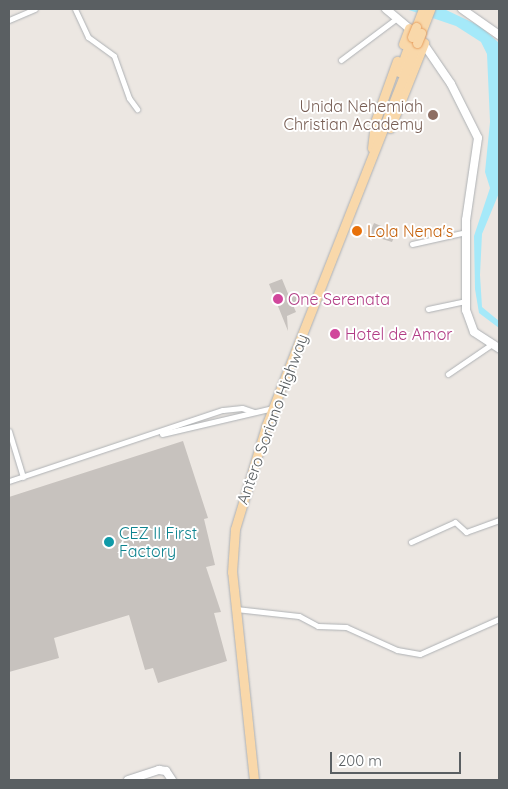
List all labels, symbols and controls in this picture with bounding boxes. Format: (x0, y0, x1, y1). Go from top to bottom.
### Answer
place label: Unida Nehemiah Christian Academy (284, 96, 423, 134)
marker: Unida Nehemiah Christian Academy (427, 109, 439, 121)
place label: Lola Nena's (367, 221, 453, 241)
marker: Lola Nena's (351, 225, 363, 237)
place label: One Serenata (288, 289, 390, 309)
marker: One Serenata (272, 293, 284, 305)
place label: Hotel de Amor (345, 324, 452, 344)
marker: Hotel de Amor (329, 328, 341, 340)
street label: Antero Soriano Highway (232, 331, 312, 507)
place label: CEZ II First Factory (119, 523, 197, 561)
marker: CEZ II First Factory (103, 536, 115, 548)
scale bar (333, 742, 464, 774)
text: 200 m (338, 751, 382, 770)

